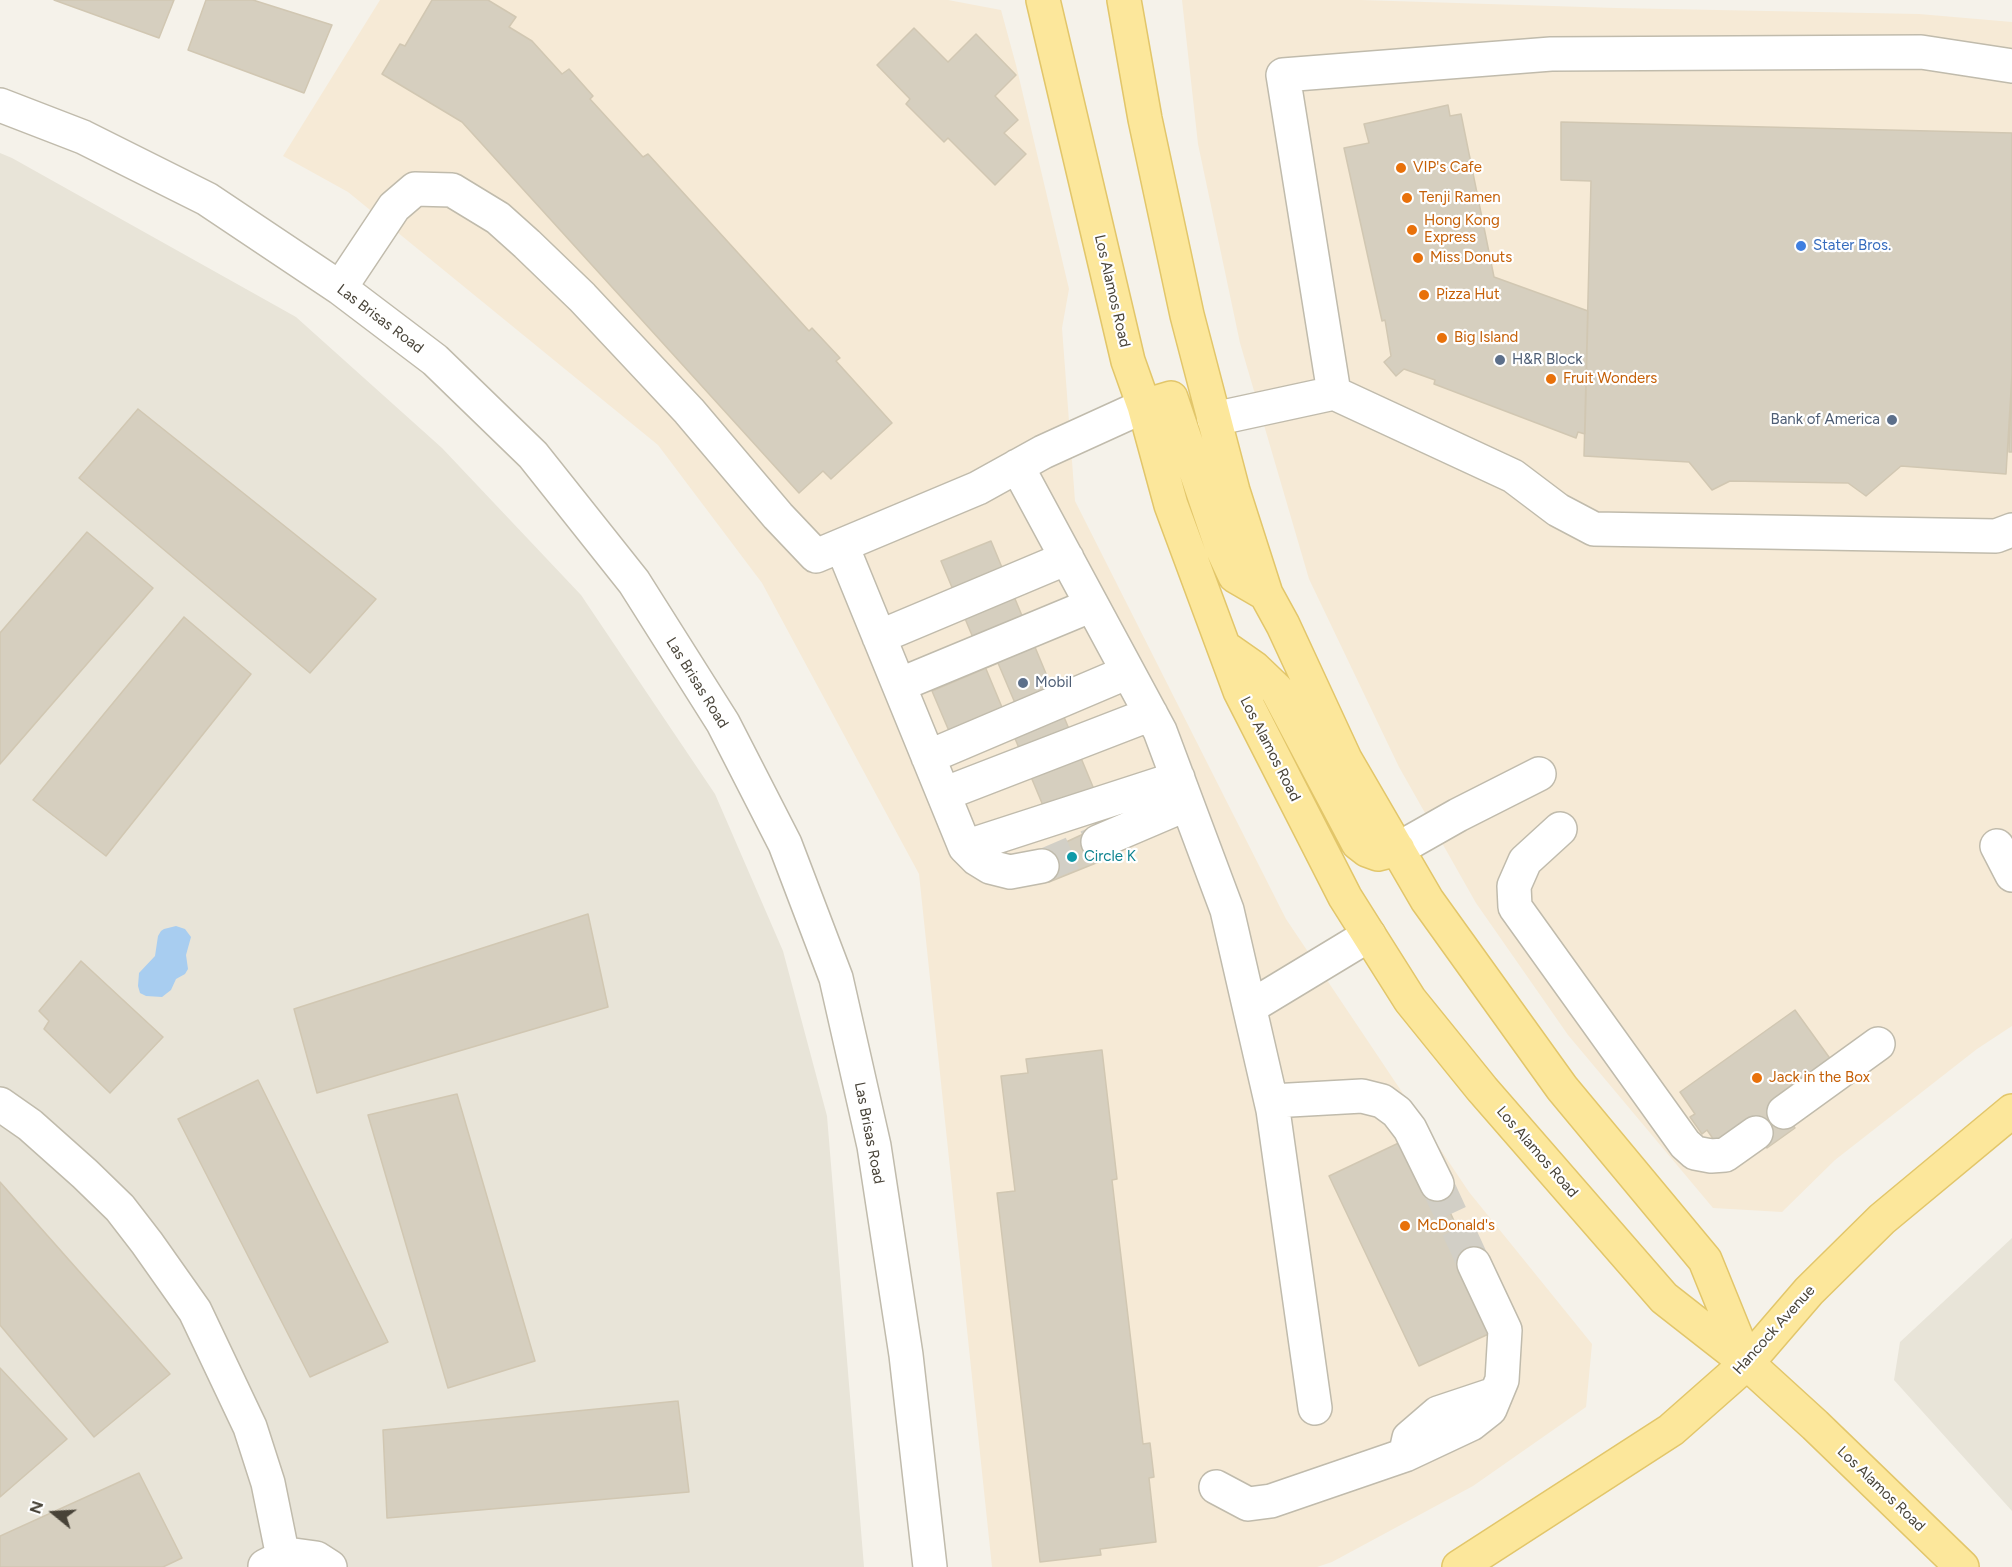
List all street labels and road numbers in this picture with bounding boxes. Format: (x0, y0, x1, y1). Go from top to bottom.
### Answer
street label: Los Alamos Road (1090, 233, 1134, 349)
street label: Las Brisas Road (333, 281, 427, 357)
street label: Las Brisas Road (662, 634, 732, 732)
street label: Los Alamos Road (1236, 694, 1304, 804)
street label: Las Brisas Road (850, 1080, 888, 1186)
street label: Los Alamos Road (1492, 1103, 1582, 1201)
street label: Hancock Avenue (1729, 1282, 1819, 1378)
street label: Los Alamos Road (1833, 1443, 1929, 1535)

